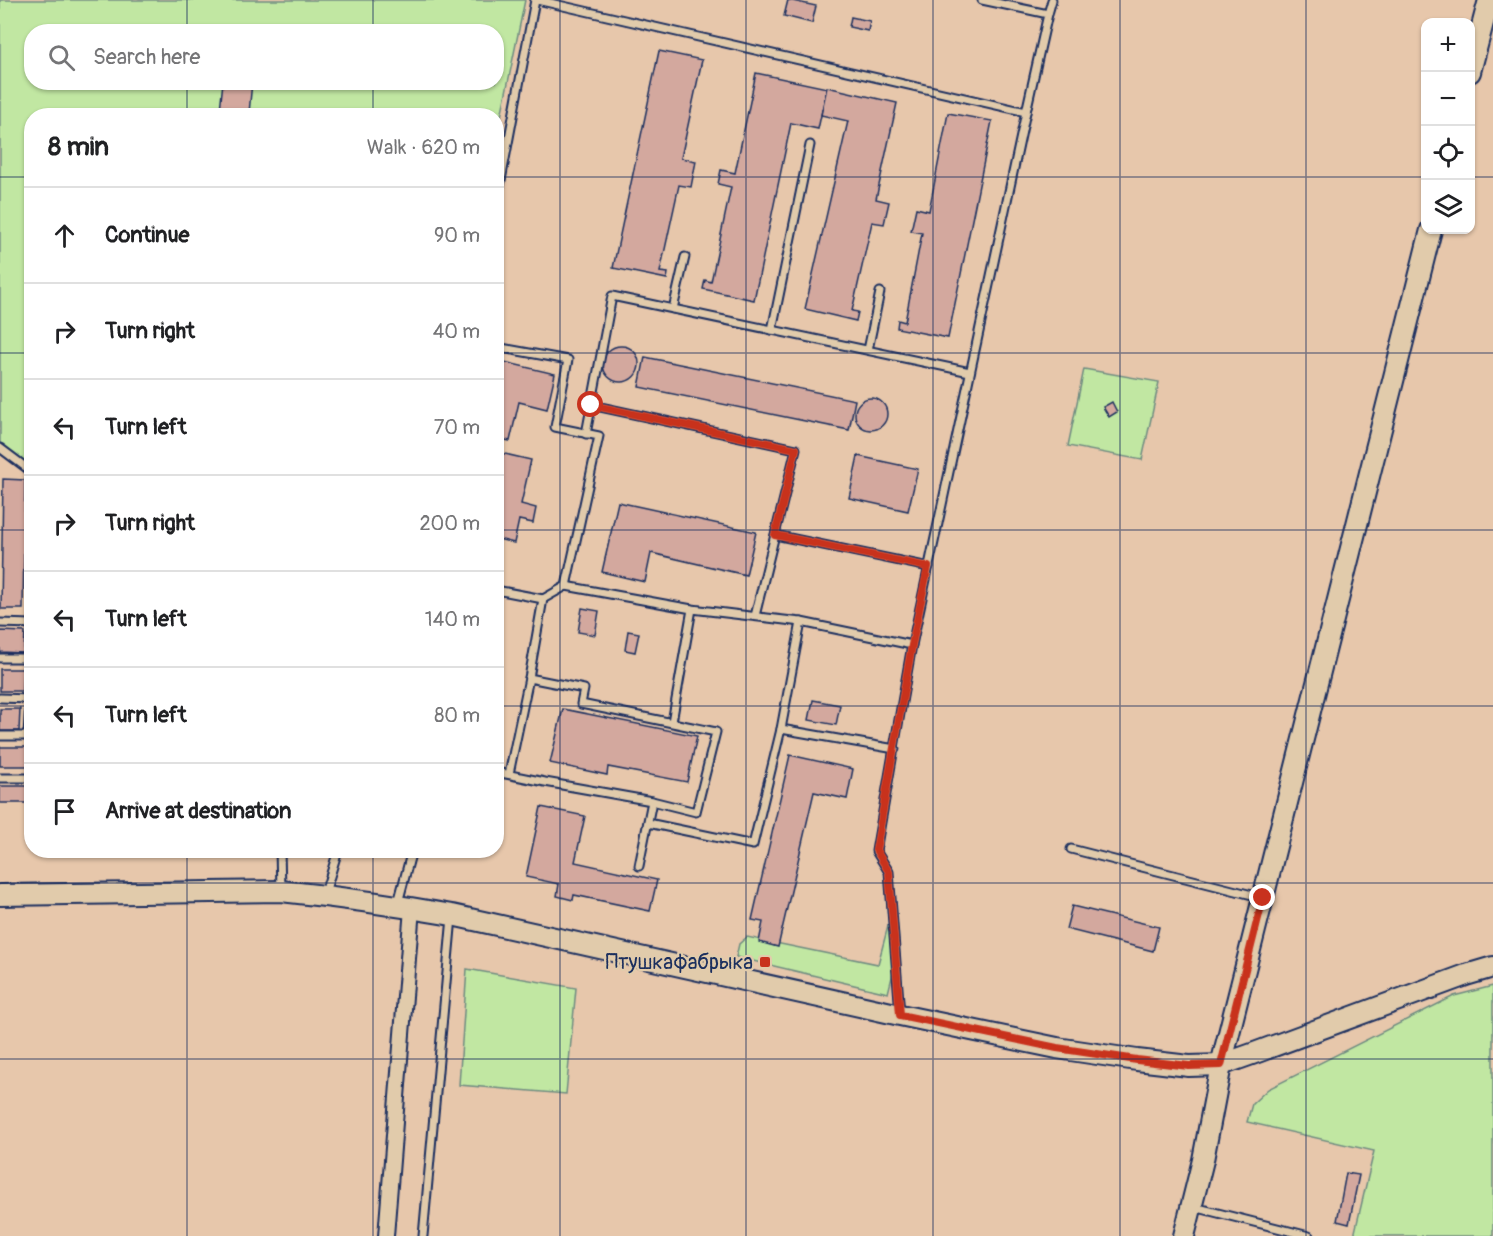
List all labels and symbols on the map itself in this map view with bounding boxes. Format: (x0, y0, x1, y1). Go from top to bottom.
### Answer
route start (577, 391, 603, 417)
route end (1249, 884, 1275, 910)
place label: Птушкафабрыка (605, 949, 753, 976)
marker: Птушкафабрыка (758, 955, 772, 969)

